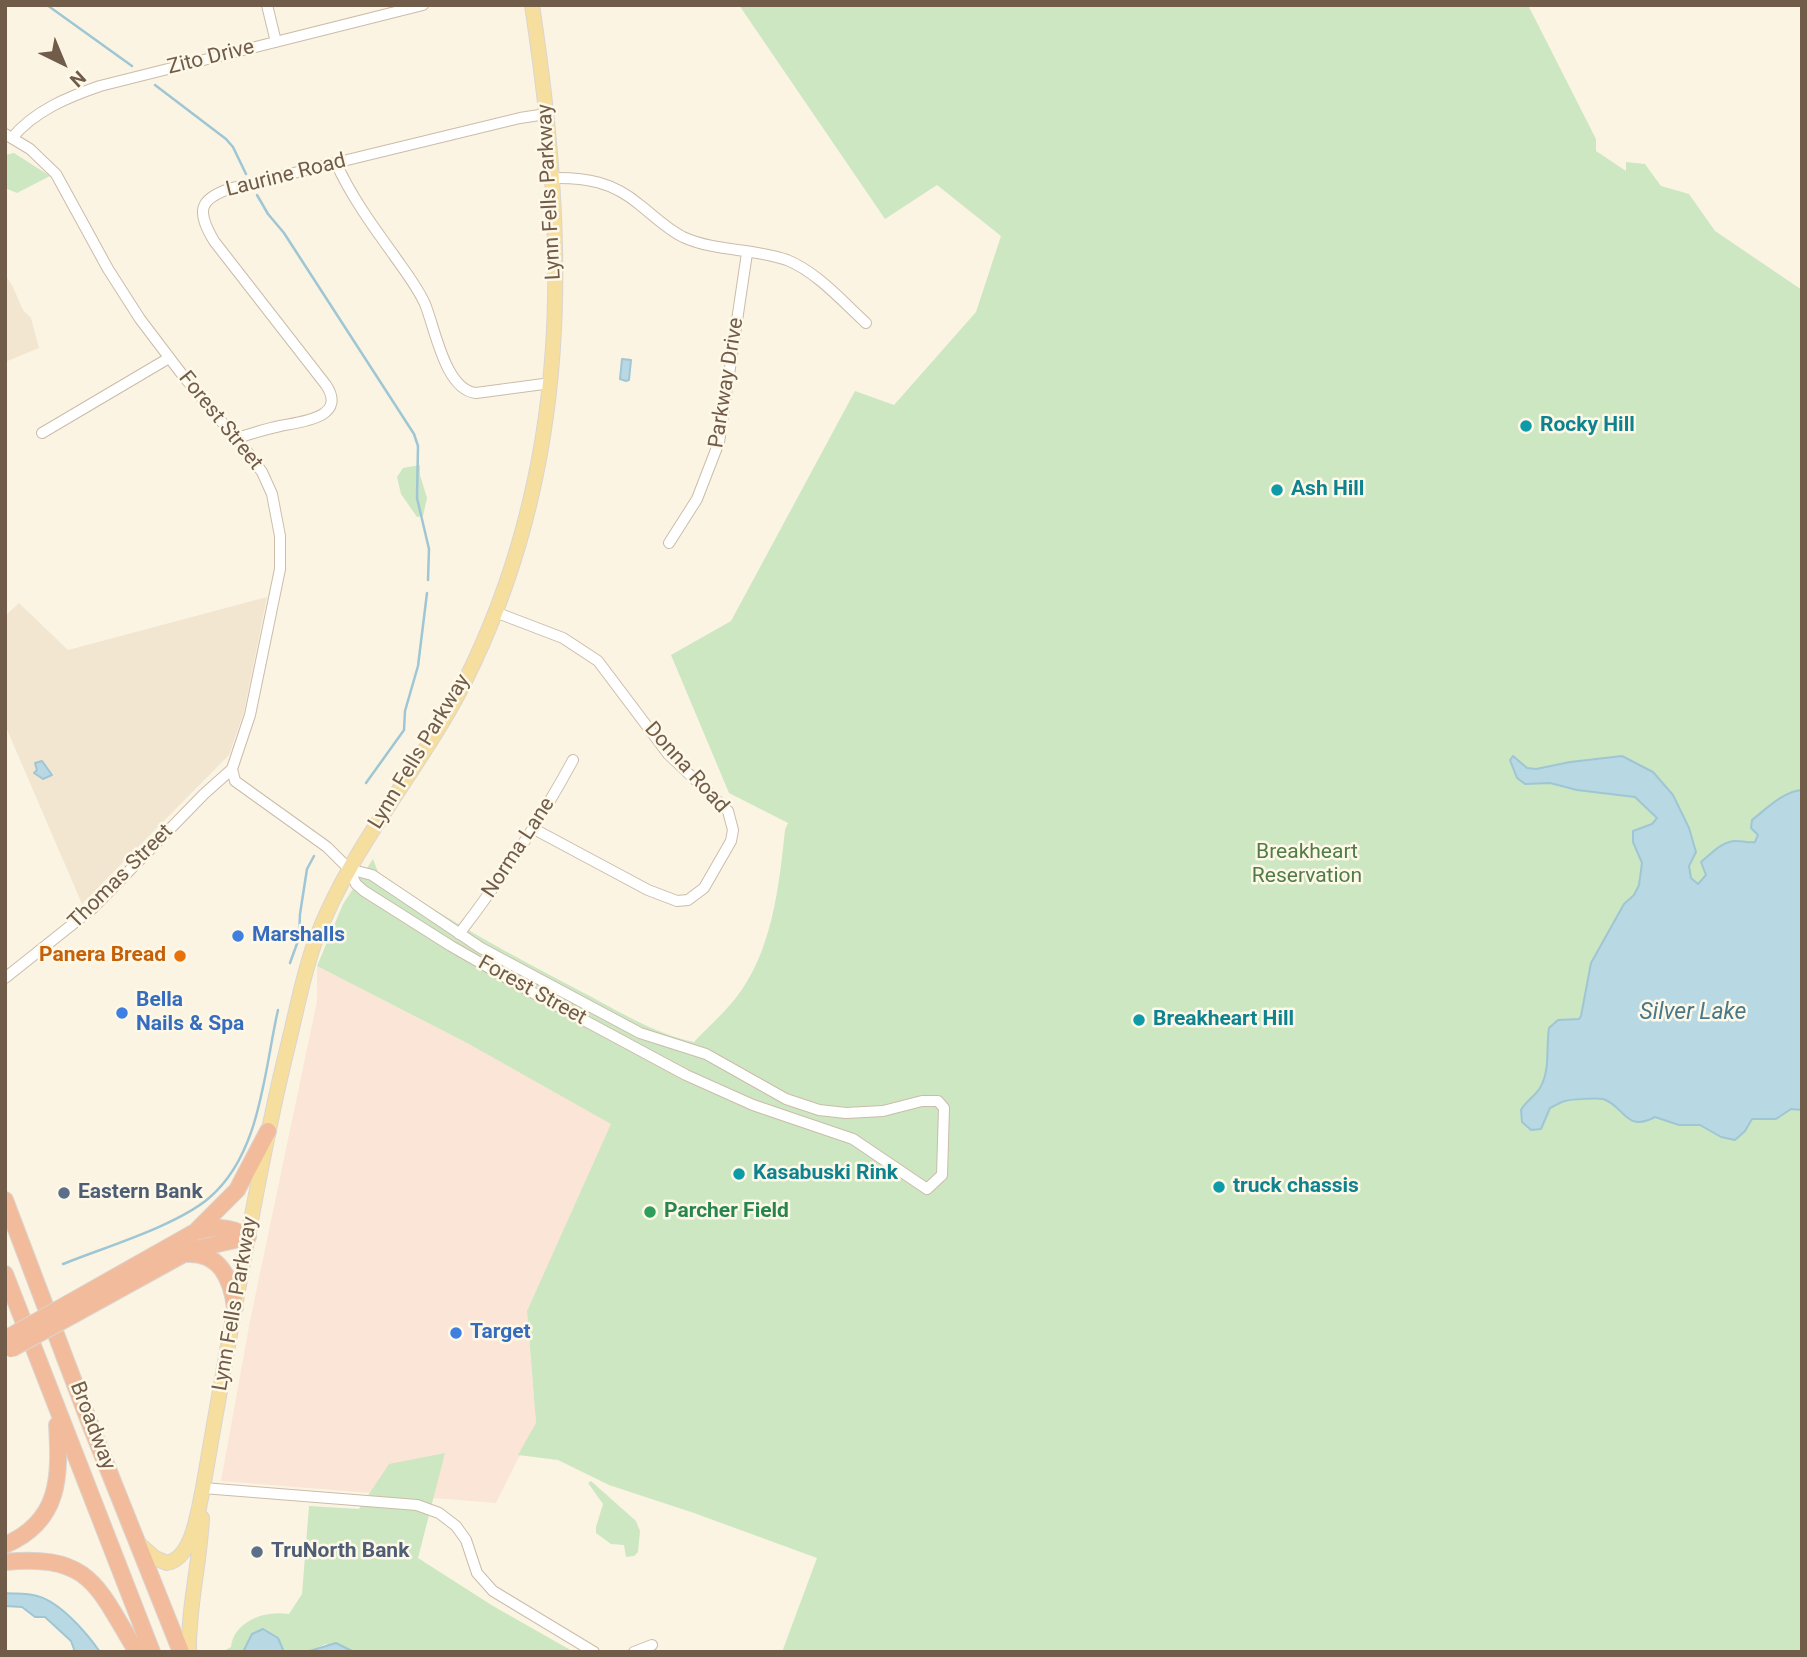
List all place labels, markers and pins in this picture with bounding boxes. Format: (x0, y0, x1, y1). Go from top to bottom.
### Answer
place label: Rocky Hill (1540, 413, 1635, 439)
marker: Rocky Hill (1518, 418, 1534, 434)
place label: Ash Hill (1291, 477, 1364, 503)
marker: Ash Hill (1269, 482, 1285, 498)
place label: Marshalls (252, 923, 345, 949)
marker: Marshalls (230, 928, 246, 944)
place label: Panera Bread (39, 943, 166, 969)
marker: Panera Bread (172, 948, 188, 964)
place label: Bella Nails & Spa (136, 988, 244, 1038)
marker: Bella Nails & Spa (114, 1005, 130, 1021)
place label: Breakheart Hill (1153, 1007, 1294, 1033)
marker: Breakheart Hill (1131, 1012, 1147, 1028)
place label: Kasabuski Rink (753, 1161, 898, 1187)
marker: Kasabuski Rink (731, 1166, 747, 1182)
place label: truck chassis (1233, 1174, 1359, 1200)
marker: truck chassis (1211, 1179, 1227, 1195)
place label: Eastern Bank (78, 1180, 203, 1206)
marker: Eastern Bank (56, 1185, 72, 1201)
place label: Parcher Field (664, 1199, 789, 1225)
marker: Parcher Field (642, 1204, 658, 1220)
place label: Target (470, 1320, 531, 1346)
marker: Target (448, 1325, 464, 1341)
place label: TruNorth Bank (271, 1539, 409, 1565)
marker: TruNorth Bank (249, 1544, 265, 1560)

